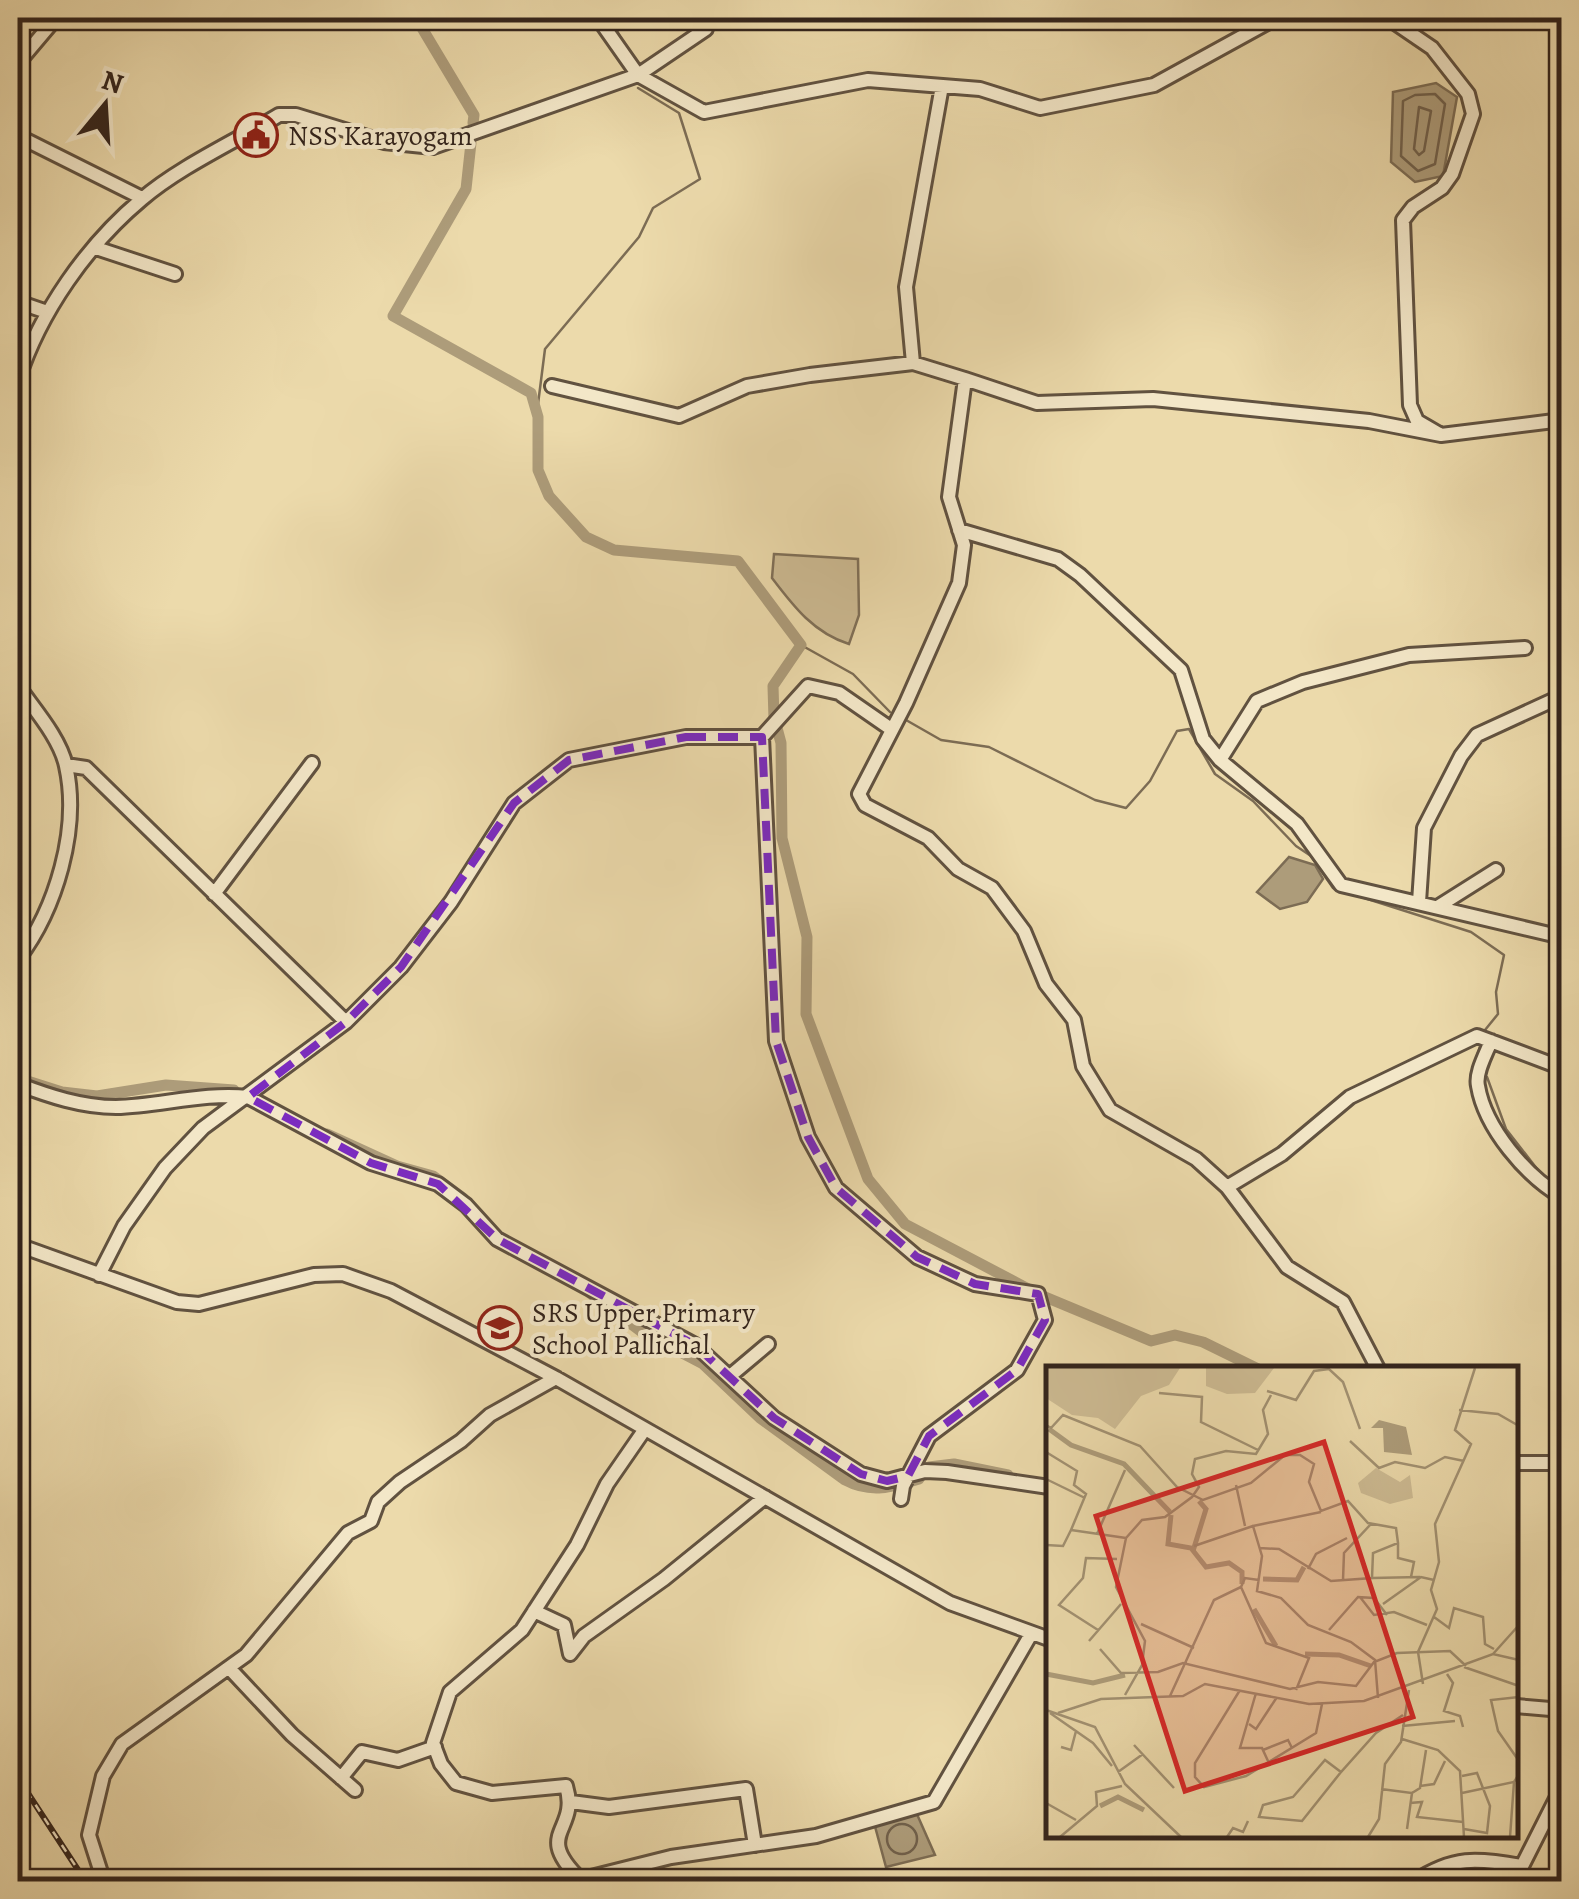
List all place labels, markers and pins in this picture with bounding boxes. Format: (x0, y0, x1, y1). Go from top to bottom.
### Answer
public building icon: NSS Karayogam (233, 112, 279, 158)
place label: NSS Karayogam (288, 117, 473, 155)
place label: SRS Upper Primary School Pallichal (532, 1294, 755, 1364)
school or university icon: SRS Upper Primary School Pallichal (477, 1305, 523, 1351)

